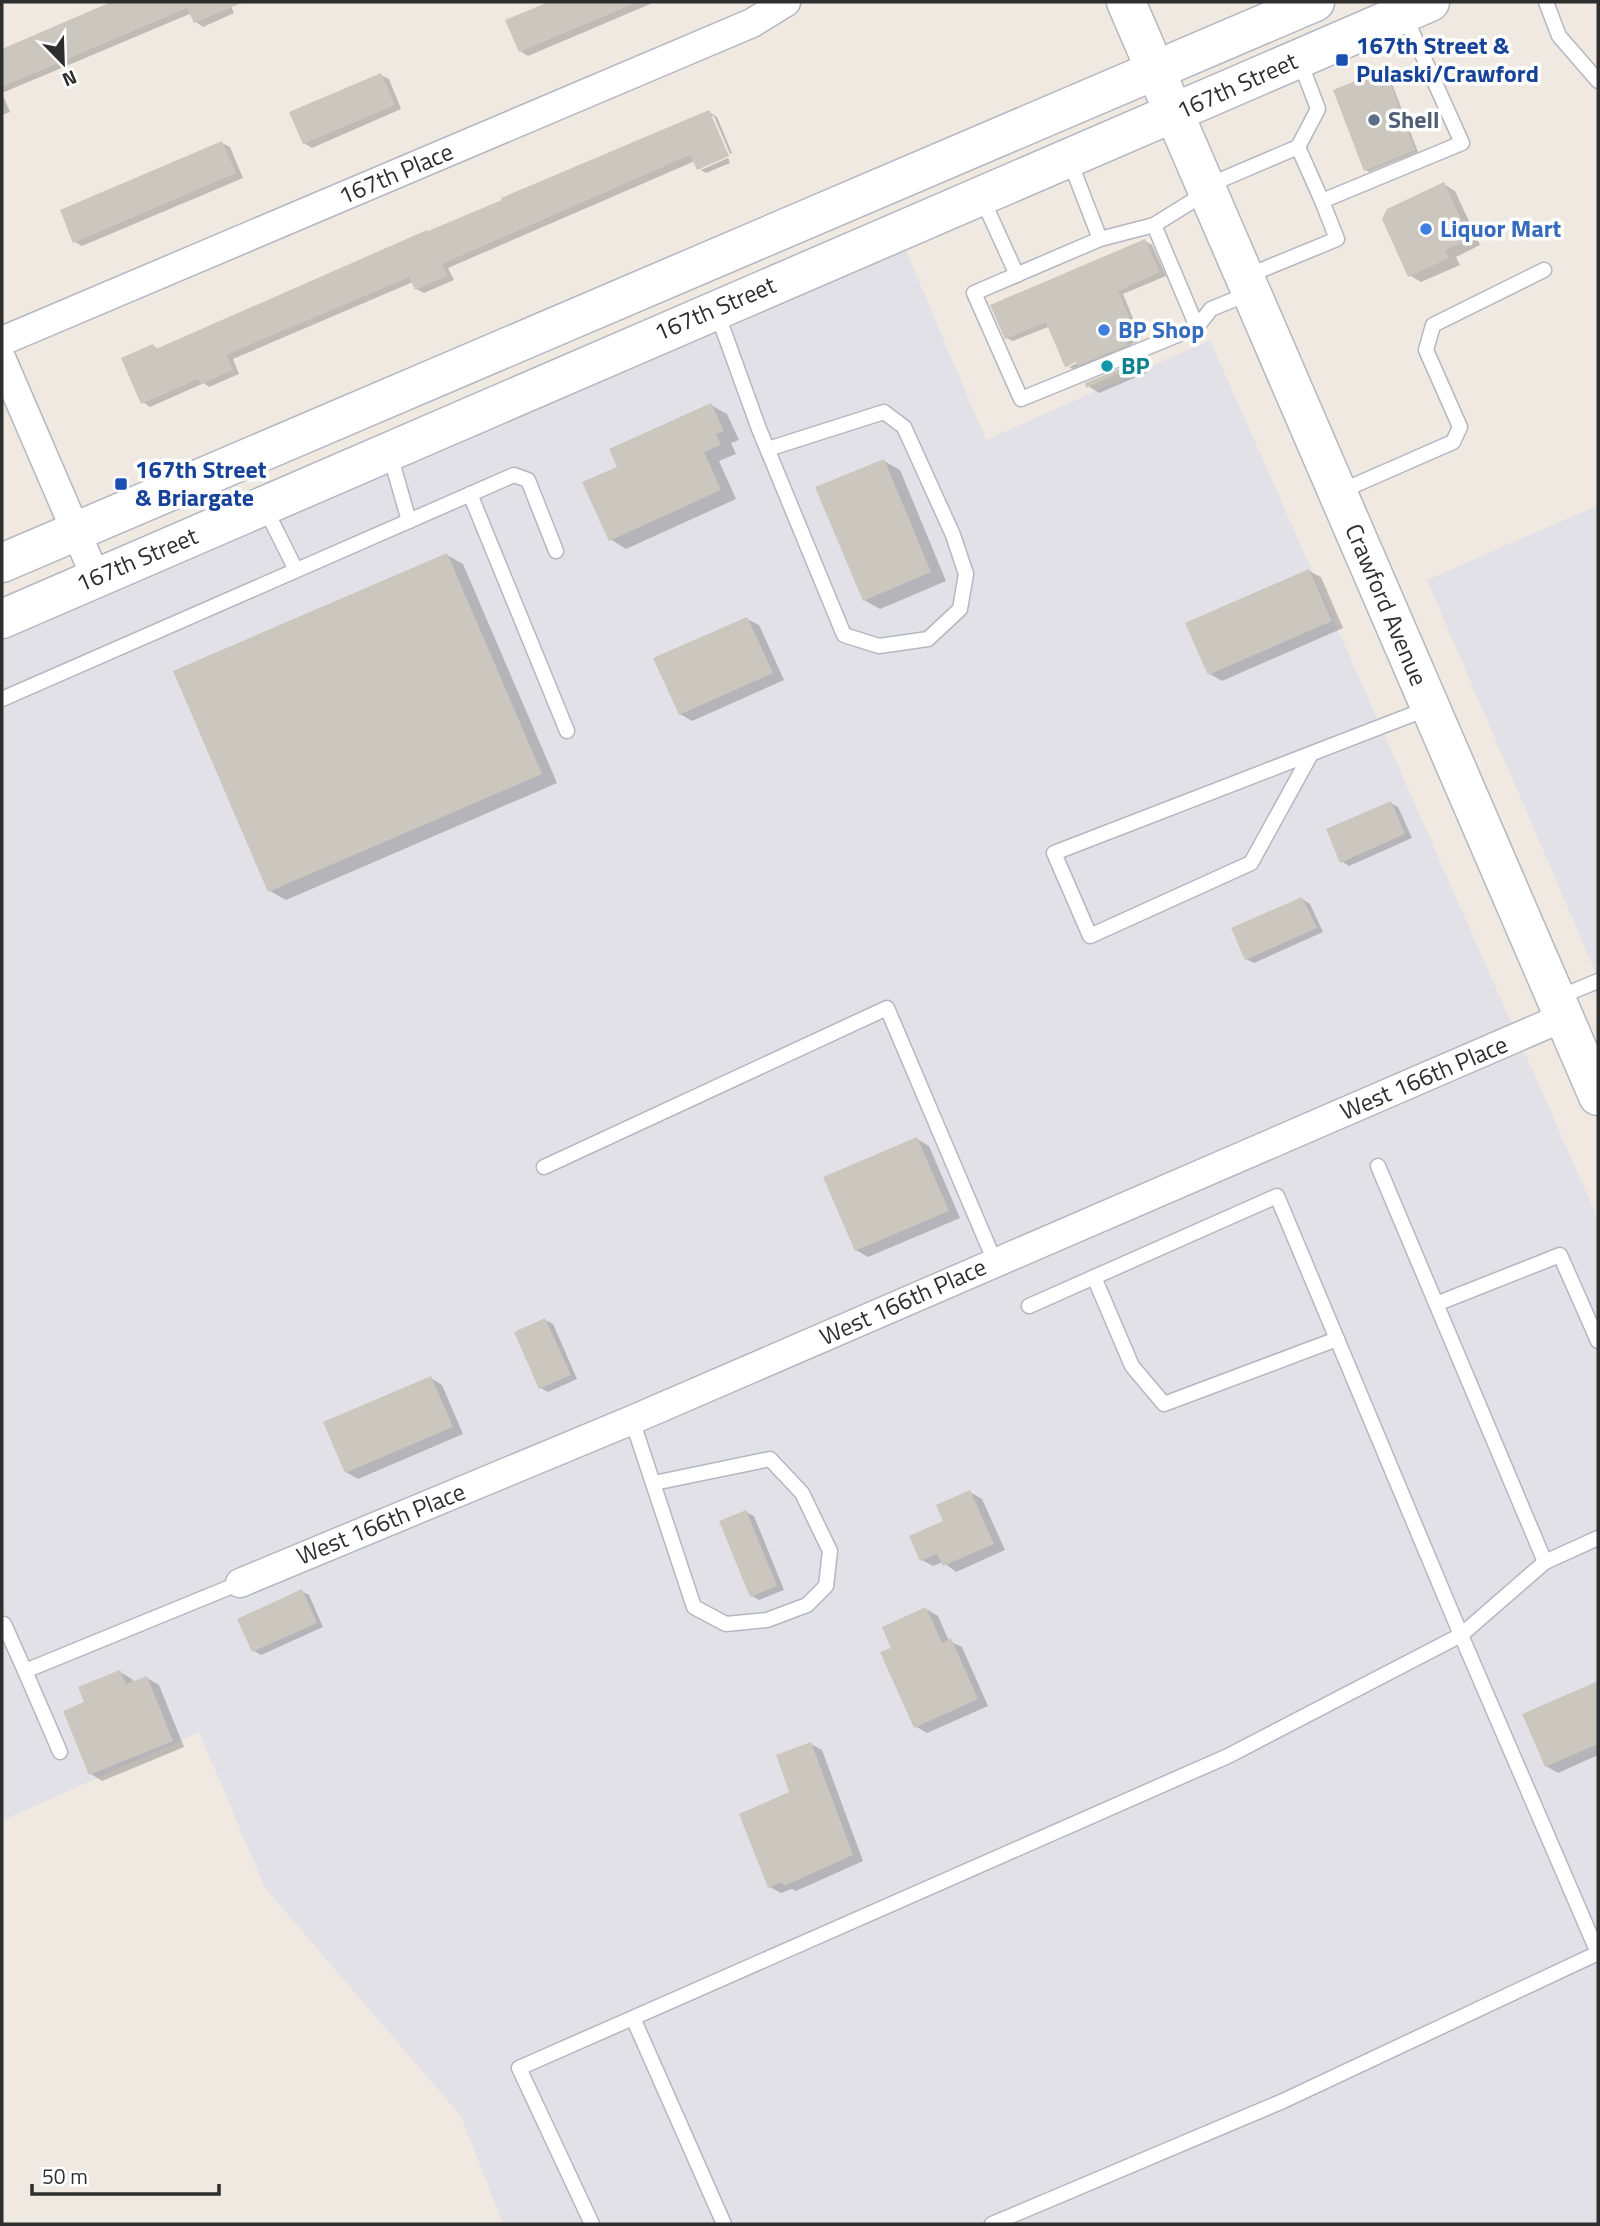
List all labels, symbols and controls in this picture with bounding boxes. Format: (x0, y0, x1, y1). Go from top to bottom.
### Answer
place label: 167th Street & Pulaski/Crawford (1356, 27, 1539, 91)
north arrow (28, 28, 98, 98)
street label: 167th Street (1170, 42, 1303, 128)
marker: 167th Street & Pulaski/Crawford (1334, 52, 1350, 68)
text: N (58, 63, 82, 95)
place label: Shell (1388, 101, 1440, 137)
marker: Shell (1366, 112, 1382, 128)
street label: 167th Place (333, 133, 458, 213)
place label: Liquor Mart (1440, 210, 1562, 246)
marker: Liquor Mart (1418, 221, 1434, 237)
street label: 167th Street (648, 266, 781, 350)
place label: BP Shop (1118, 311, 1204, 347)
marker: BP Shop (1096, 322, 1112, 338)
place label: BP (1121, 347, 1150, 383)
marker: BP (1099, 358, 1115, 374)
place label: 167th Street & Briargate (135, 451, 267, 515)
marker: 167th Street & Briargate (113, 476, 129, 492)
street label: 167th Street (70, 517, 203, 601)
street label: Crawford Avenue (1337, 518, 1437, 691)
street label: West 166th Place (1334, 1026, 1513, 1129)
street label: West 166th Place (814, 1248, 992, 1354)
street label: West 166th Place (291, 1473, 470, 1573)
scale bar (32, 2152, 219, 2196)
text: 50 m (42, 2160, 88, 2192)

